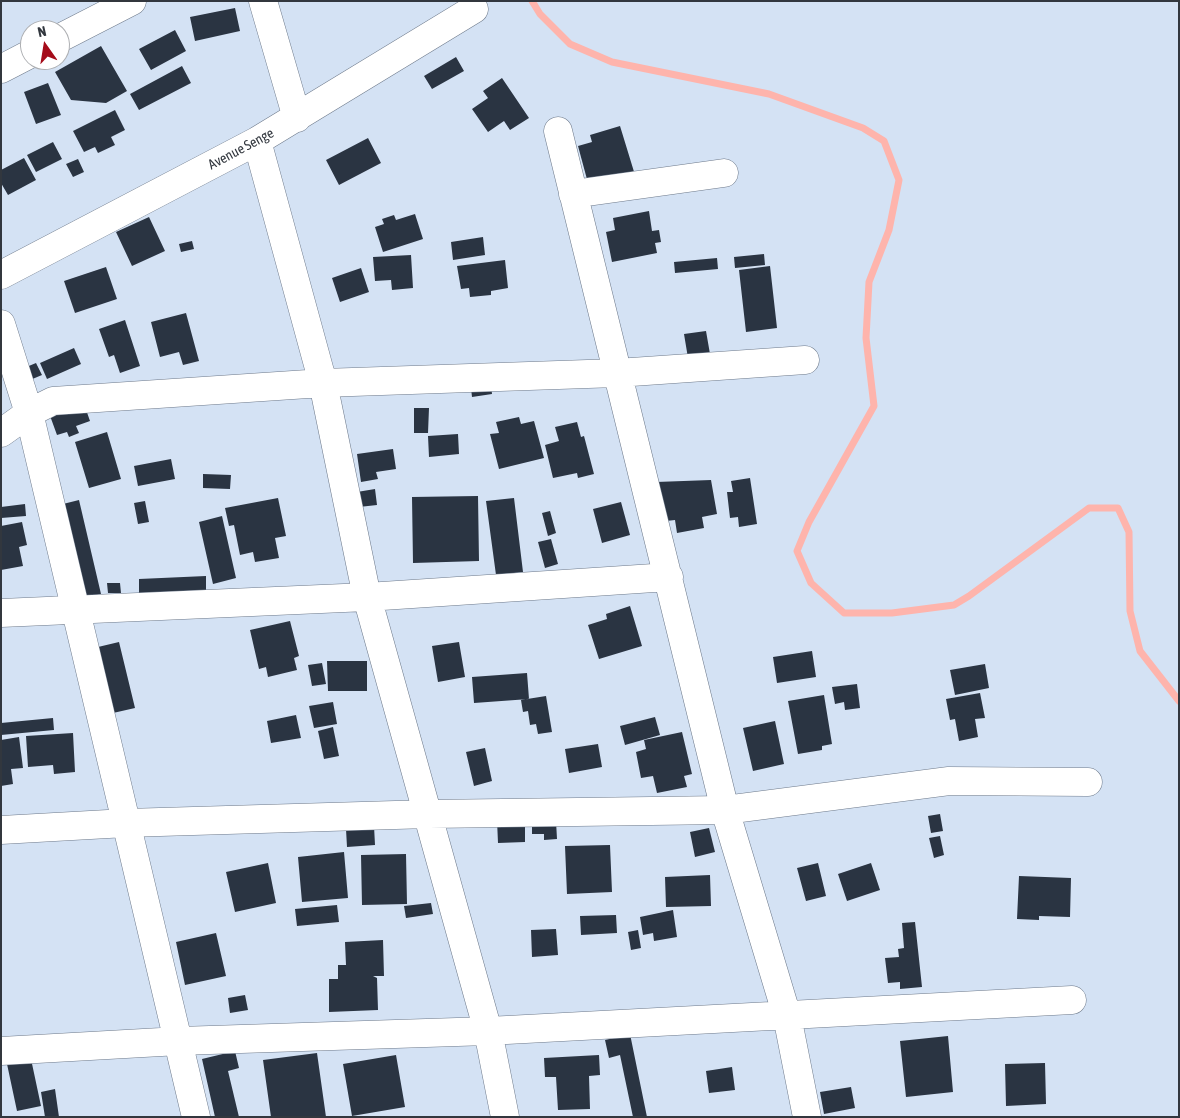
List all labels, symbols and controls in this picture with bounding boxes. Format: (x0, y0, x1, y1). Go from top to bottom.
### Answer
north arrow (20, 20, 70, 70)
text: N (36, 23, 48, 40)
street label: Avenue Senge (205, 125, 277, 173)

